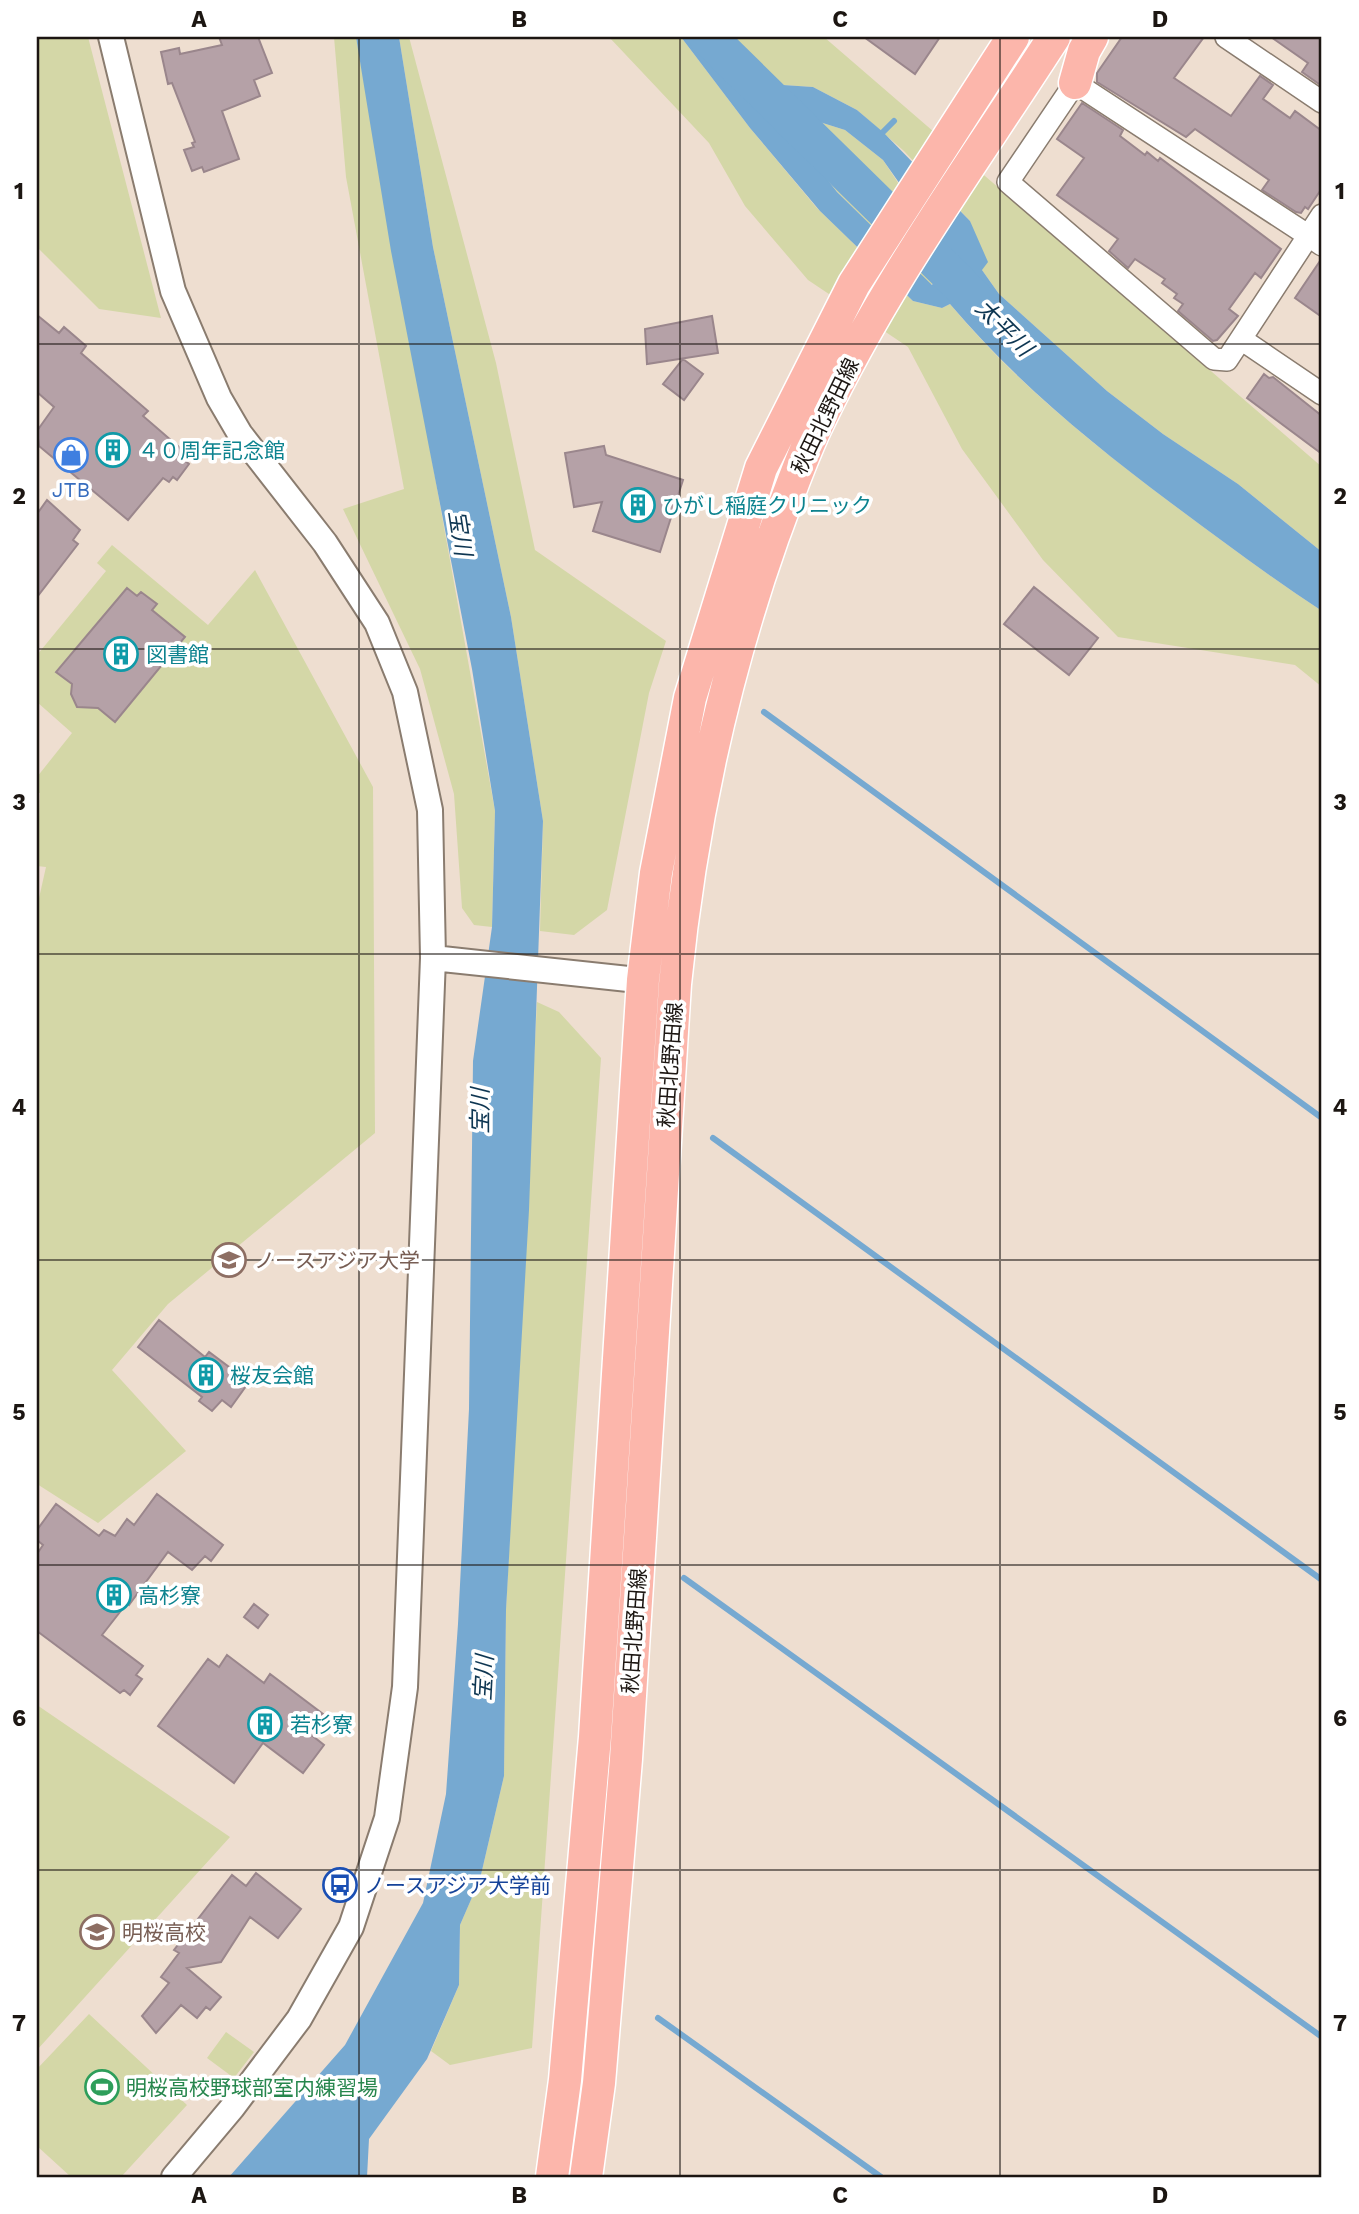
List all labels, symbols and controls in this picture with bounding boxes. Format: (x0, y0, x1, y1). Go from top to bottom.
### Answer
text: A (191, 6, 207, 33)
text: B (511, 6, 527, 33)
text: C (832, 6, 848, 33)
text: D (1152, 6, 1168, 33)
text: 1 (14, 178, 24, 205)
text: 1 (1335, 178, 1345, 205)
water label: 太平川 (970, 294, 1040, 364)
street label: 秋田北野田線 (786, 354, 864, 478)
building icon: ４０周年記念館 (94, 431, 132, 469)
shop icon: JTB (52, 436, 90, 474)
place label: ４０周年記念館 (138, 438, 285, 463)
place label: JTB (52, 477, 90, 502)
text: 2 (12, 483, 26, 510)
text: 2 (1333, 483, 1347, 510)
building icon: ひがし稲庭クリニック (619, 486, 657, 524)
place label: ひがし稲庭クリニック (662, 493, 872, 518)
water label: 宝川 (443, 508, 477, 561)
building icon: 図書館 (102, 635, 140, 673)
place label: 図書館 (146, 642, 209, 667)
text: 3 (12, 789, 26, 816)
text: 3 (1333, 789, 1347, 816)
street label: 秋田北野田線 (653, 1001, 687, 1129)
water label: 宝川 (467, 1085, 494, 1134)
text: 4 (12, 1094, 27, 1121)
text: 4 (1333, 1094, 1348, 1121)
school or university icon: ノースアジア大学 (210, 1241, 248, 1279)
place label: ノースアジア大学 (254, 1248, 420, 1273)
building icon: 桜友会館 (187, 1356, 225, 1394)
place label: 桜友会館 (230, 1363, 314, 1388)
text: 5 (12, 1399, 26, 1426)
text: 5 (1333, 1399, 1347, 1426)
street label: 秋田北野田線 (617, 1567, 651, 1695)
building icon: 高杉寮 (95, 1576, 133, 1614)
place label: 高杉寮 (138, 1583, 201, 1608)
water label: 宝川 (469, 1651, 499, 1702)
text: 6 (12, 1705, 26, 1732)
building icon: 若杉寮 (246, 1705, 284, 1743)
text: 6 (1333, 1705, 1347, 1732)
place label: 若杉寮 (290, 1712, 353, 1737)
bus stop icon: ノースアジア大学前 (321, 1866, 359, 1904)
place label: ノースアジア大学前 (364, 1873, 551, 1898)
school or university icon: 明桜高校 (78, 1913, 116, 1951)
place label: 明桜高校 (122, 1920, 206, 1945)
text: 7 (12, 2010, 26, 2037)
text: 7 (1333, 2010, 1347, 2037)
sports icon: 明桜高校野球部室内練習場 (83, 2068, 121, 2106)
place label: 明桜高校野球部室内練習場 (126, 2075, 378, 2100)
text: A (191, 2182, 207, 2209)
text: B (511, 2182, 527, 2209)
text: C (832, 2182, 848, 2209)
text: D (1152, 2182, 1168, 2209)

